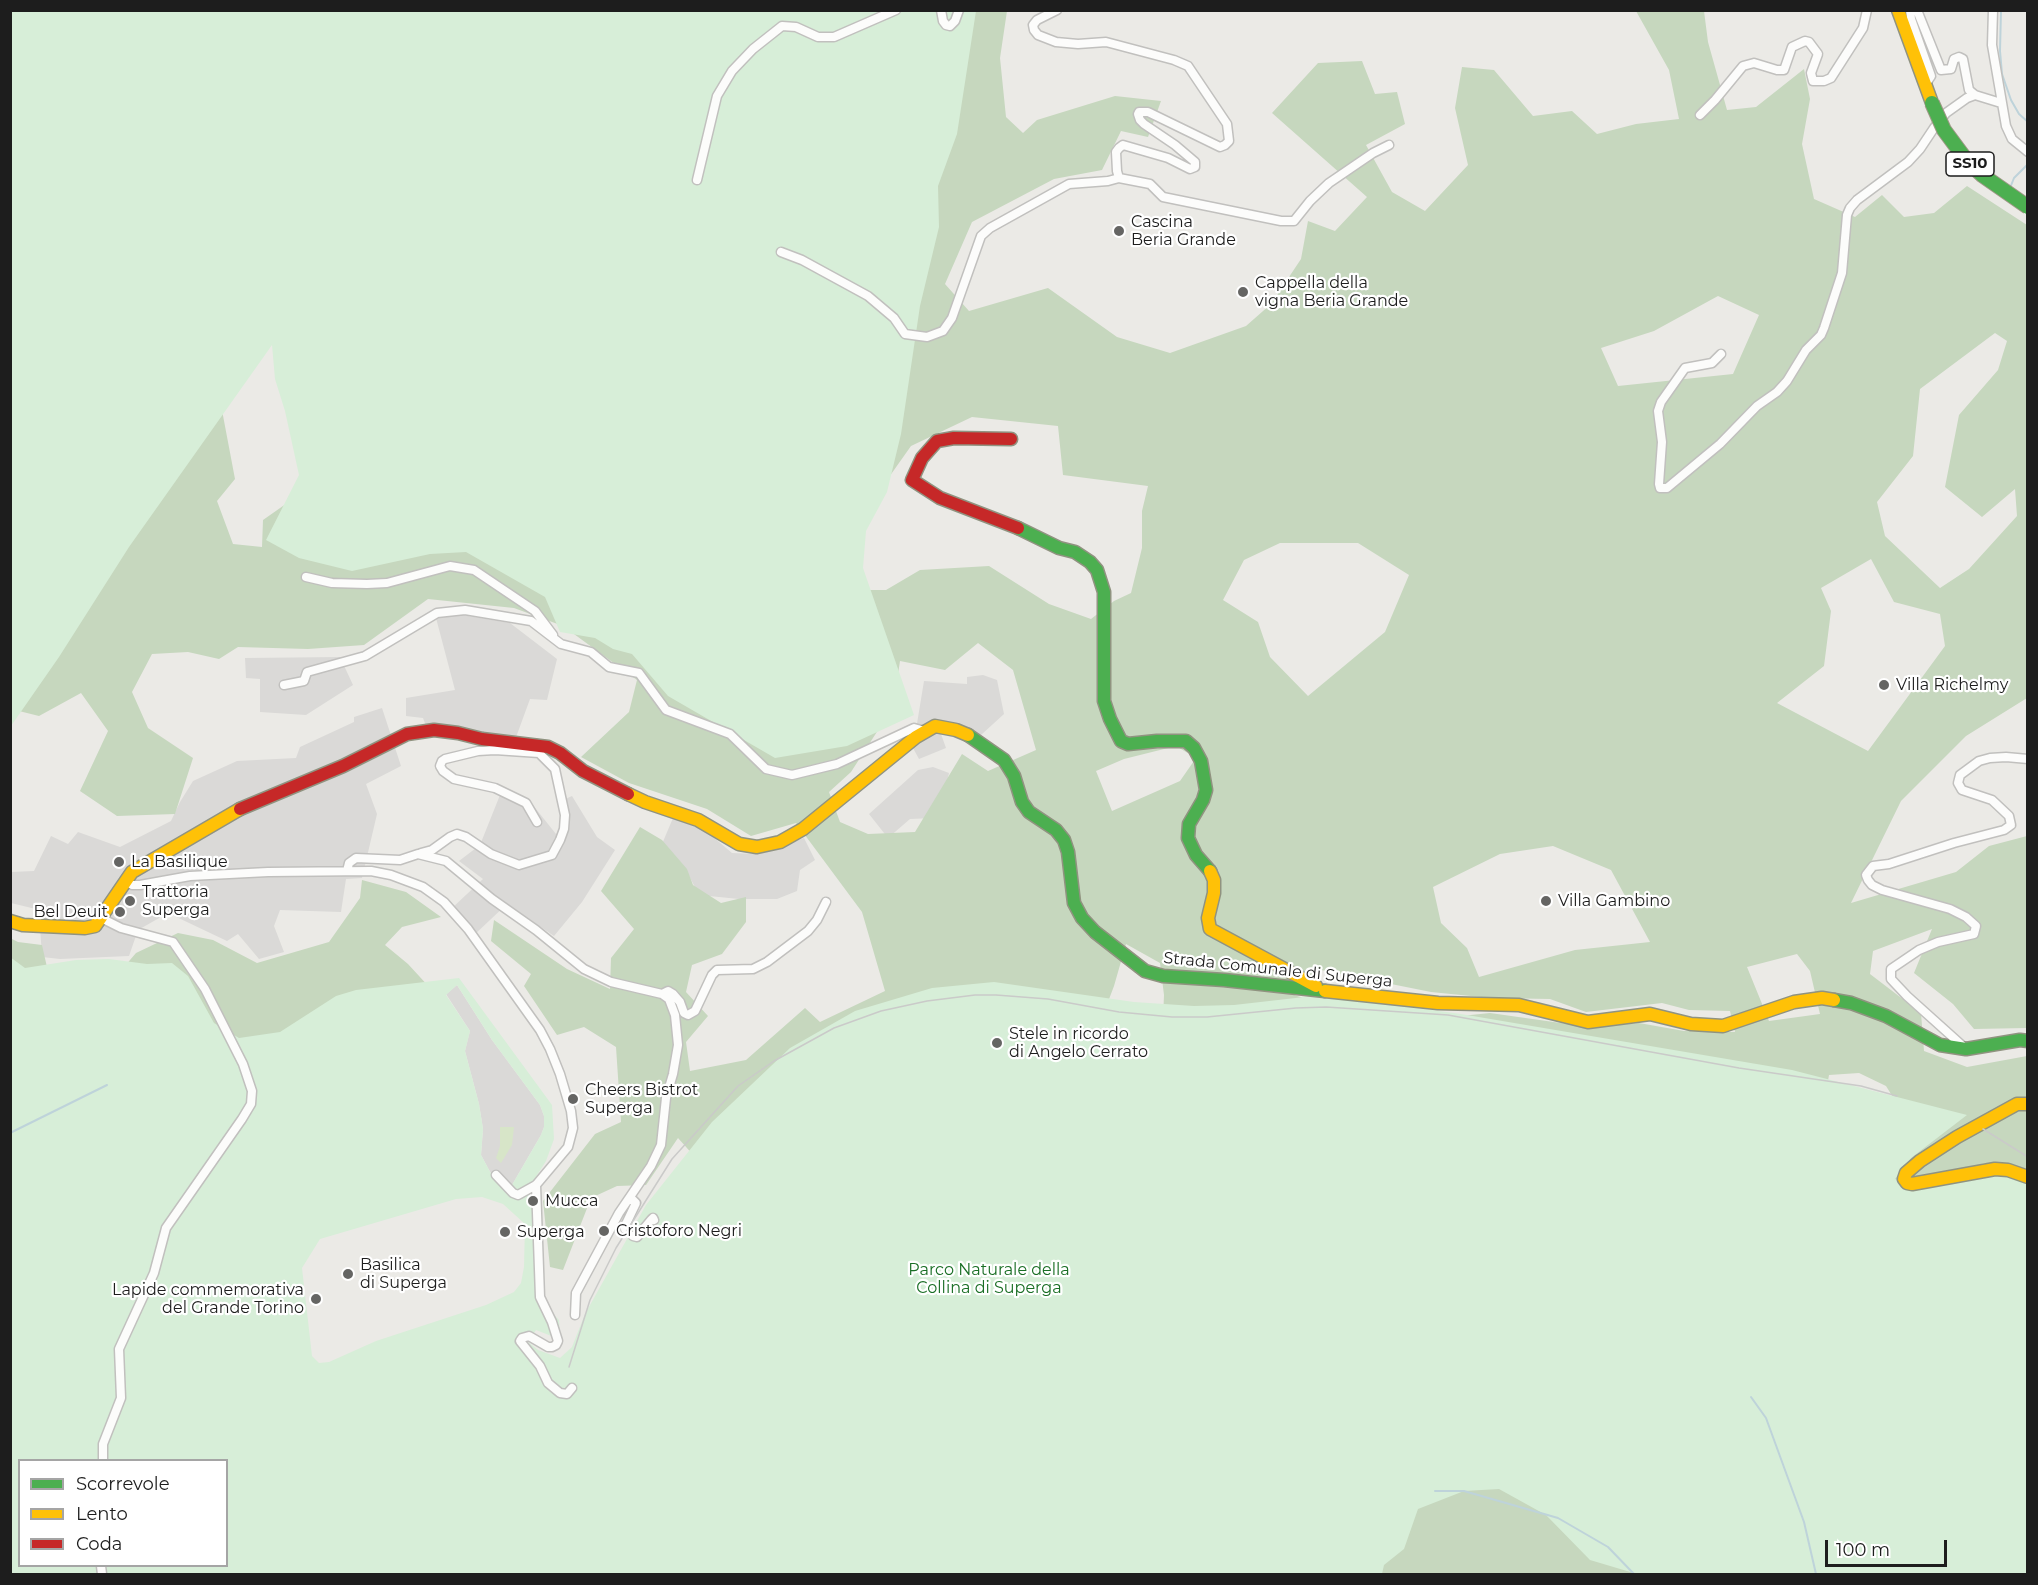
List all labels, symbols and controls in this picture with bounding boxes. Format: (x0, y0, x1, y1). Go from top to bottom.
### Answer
road number: SS10 (1946, 152, 1994, 176)
place label: Cascina Beria Grande (1131, 212, 1236, 250)
marker: Cascina Beria Grande (1112, 224, 1126, 238)
place label: Cappella della vigna Beria Grande (1255, 273, 1408, 311)
marker: Cappella della vigna Beria Grande (1236, 285, 1250, 299)
place label: Villa Richelmy (1896, 675, 2008, 695)
marker: Villa Richelmy (1877, 678, 1891, 692)
place label: La Basilique (131, 852, 228, 872)
marker: La Basilique (112, 855, 126, 869)
place label: Trattoria Superga (142, 882, 210, 920)
place label: Villa Gambino (1558, 891, 1670, 911)
marker: Trattoria Superga (123, 894, 137, 908)
marker: Villa Gambino (1539, 894, 1553, 908)
place label: Bel Deuit (33, 902, 108, 922)
marker: Bel Deuit (113, 905, 127, 919)
street label: Strada Comunale di Superga (1163, 948, 1393, 992)
place label: Stele in ricordo di Angelo Cerrato (1009, 1024, 1148, 1062)
marker: Stele in ricordo di Angelo Cerrato (990, 1036, 1004, 1050)
place label: Cheers Bistrot Superga (585, 1080, 698, 1118)
marker: Cheers Bistrot Superga (566, 1092, 580, 1106)
place label: Mucca (545, 1191, 598, 1211)
marker: Mucca (526, 1194, 540, 1208)
place label: Cristoforo Negri (616, 1221, 742, 1241)
place label: Superga (517, 1222, 585, 1242)
marker: Cristoforo Negri (597, 1224, 611, 1238)
marker: Superga (498, 1225, 512, 1239)
place label: Basilica di Superga (360, 1255, 447, 1293)
park label: Parco Naturale della Collina di Superga (908, 1260, 1070, 1298)
marker: Basilica di Superga (341, 1267, 355, 1281)
place label: Lapide commemorativa del Grande Torino (112, 1280, 304, 1318)
marker: Lapide commemorativa del Grande Torino (309, 1292, 323, 1306)
legend (18, 1459, 228, 1567)
text: Scorrevole (76, 1473, 170, 1495)
text: Lento (76, 1503, 128, 1525)
scale bar (1828, 1528, 1950, 1566)
text: Coda (76, 1533, 122, 1555)
text: 100 m (1836, 1539, 1890, 1561)

